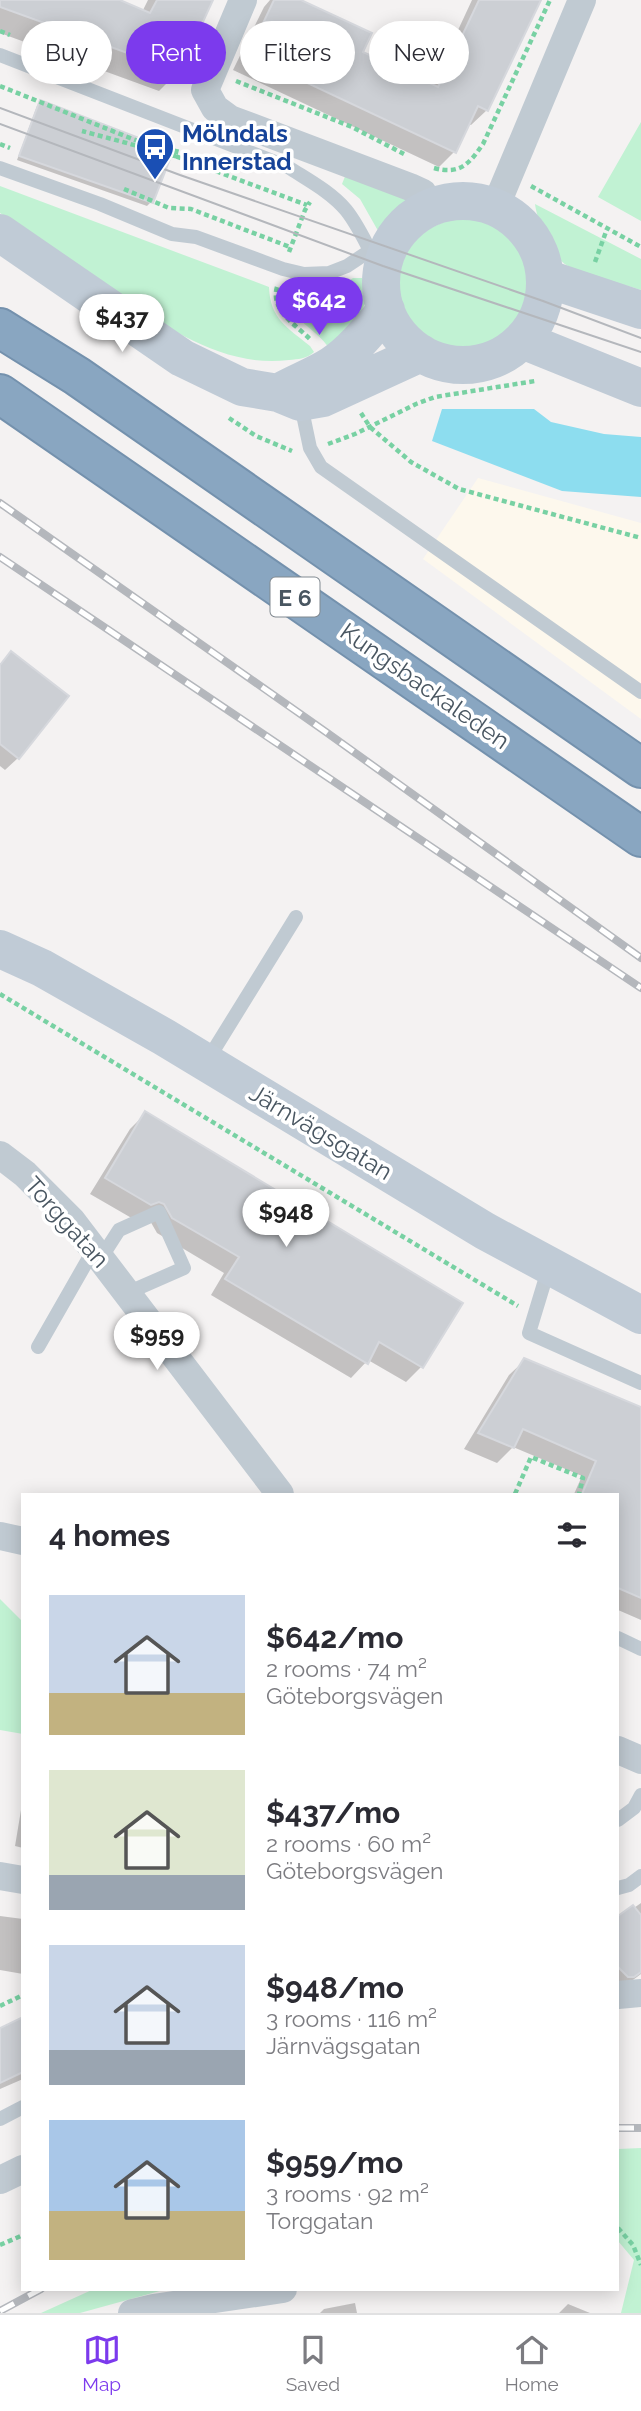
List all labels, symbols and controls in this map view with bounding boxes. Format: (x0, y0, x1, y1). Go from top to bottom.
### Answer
chip: Buy (21, 21, 112, 84)
chip: Rent (126, 21, 226, 84)
chip: Filters (240, 21, 355, 84)
chip: New (369, 21, 469, 84)
place label: Mölndals Innerstad (182, 119, 292, 176)
bus stop icon: Mölndals Innerstad (134, 126, 176, 181)
pin: $642 (278, 278, 360, 337)
text: $642 (292, 286, 346, 313)
pin: $437 (81, 294, 163, 354)
text: $437 (95, 303, 149, 330)
road number: E 6 (270, 578, 320, 617)
street label: Kungsbackaleden (335, 617, 515, 755)
street label: Järnvägsgatan (244, 1078, 398, 1186)
street label: Torggatan (19, 1171, 115, 1273)
pin: $948 (245, 1190, 327, 1249)
text: $948 (258, 1198, 314, 1225)
pin: $959 (116, 1312, 198, 1372)
text: $959 (130, 1321, 184, 1348)
icon: filters (553, 1516, 591, 1554)
text: 4 homes (49, 1518, 170, 1553)
text: $642/mo (266, 1620, 403, 1655)
icon: home (105, 1623, 189, 1707)
text: 2 rooms · 74 m² (266, 1655, 427, 1682)
text: Göteborgsvägen (266, 1682, 443, 1709)
text: $437/mo (266, 1795, 400, 1830)
icon: home (105, 1798, 189, 1882)
text: 2 rooms · 60 m² (266, 1830, 431, 1857)
text: Göteborgsvägen (266, 1857, 443, 1884)
text: $948/mo (266, 1970, 404, 2005)
icon: home (105, 1973, 189, 2057)
text: 3 rooms · 116 m² (266, 2005, 437, 2032)
text: Järnvägsgatan (266, 2032, 421, 2059)
text: $959/mo (266, 2145, 403, 2180)
icon: home (105, 2148, 189, 2232)
text: 3 rooms · 92 m² (266, 2180, 429, 2207)
text: Torggatan (266, 2207, 373, 2234)
tab: Map (82, 2331, 121, 2395)
tab: Saved (286, 2331, 340, 2395)
tab: Home (505, 2331, 559, 2395)

